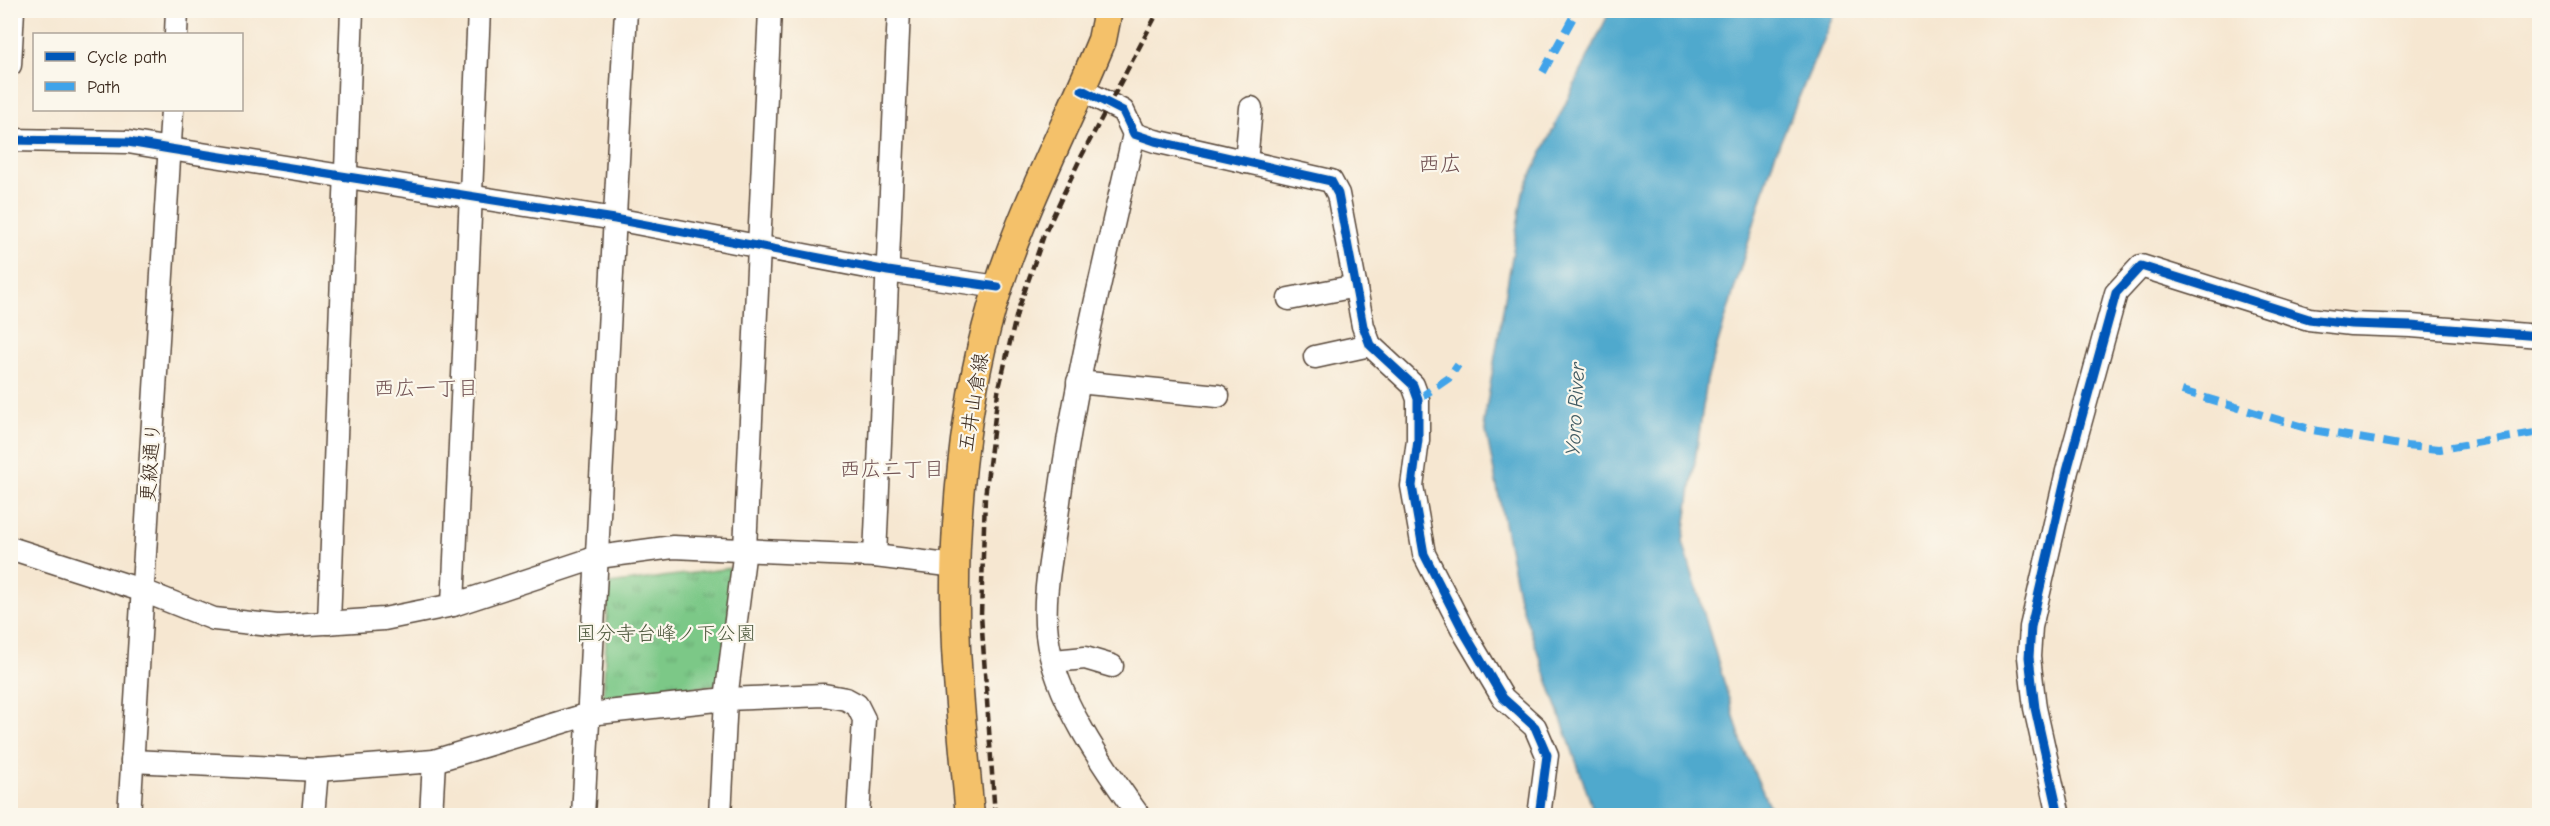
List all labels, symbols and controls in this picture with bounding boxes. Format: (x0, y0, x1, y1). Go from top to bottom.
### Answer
legend (33, 33, 243, 111)
text: Cycle path (87, 47, 167, 68)
text: Path (87, 77, 120, 98)
district label: 西広 (1418, 151, 1462, 177)
street label: 五井山倉線 (954, 351, 993, 453)
water label: Yoro River (1561, 360, 1590, 456)
district label: 西広一丁目 (374, 376, 479, 400)
street label: 更級通り (136, 421, 165, 503)
district label: 西広二丁目 (840, 457, 945, 481)
park label: 国分寺台峰ノ下公園 (576, 622, 756, 645)

